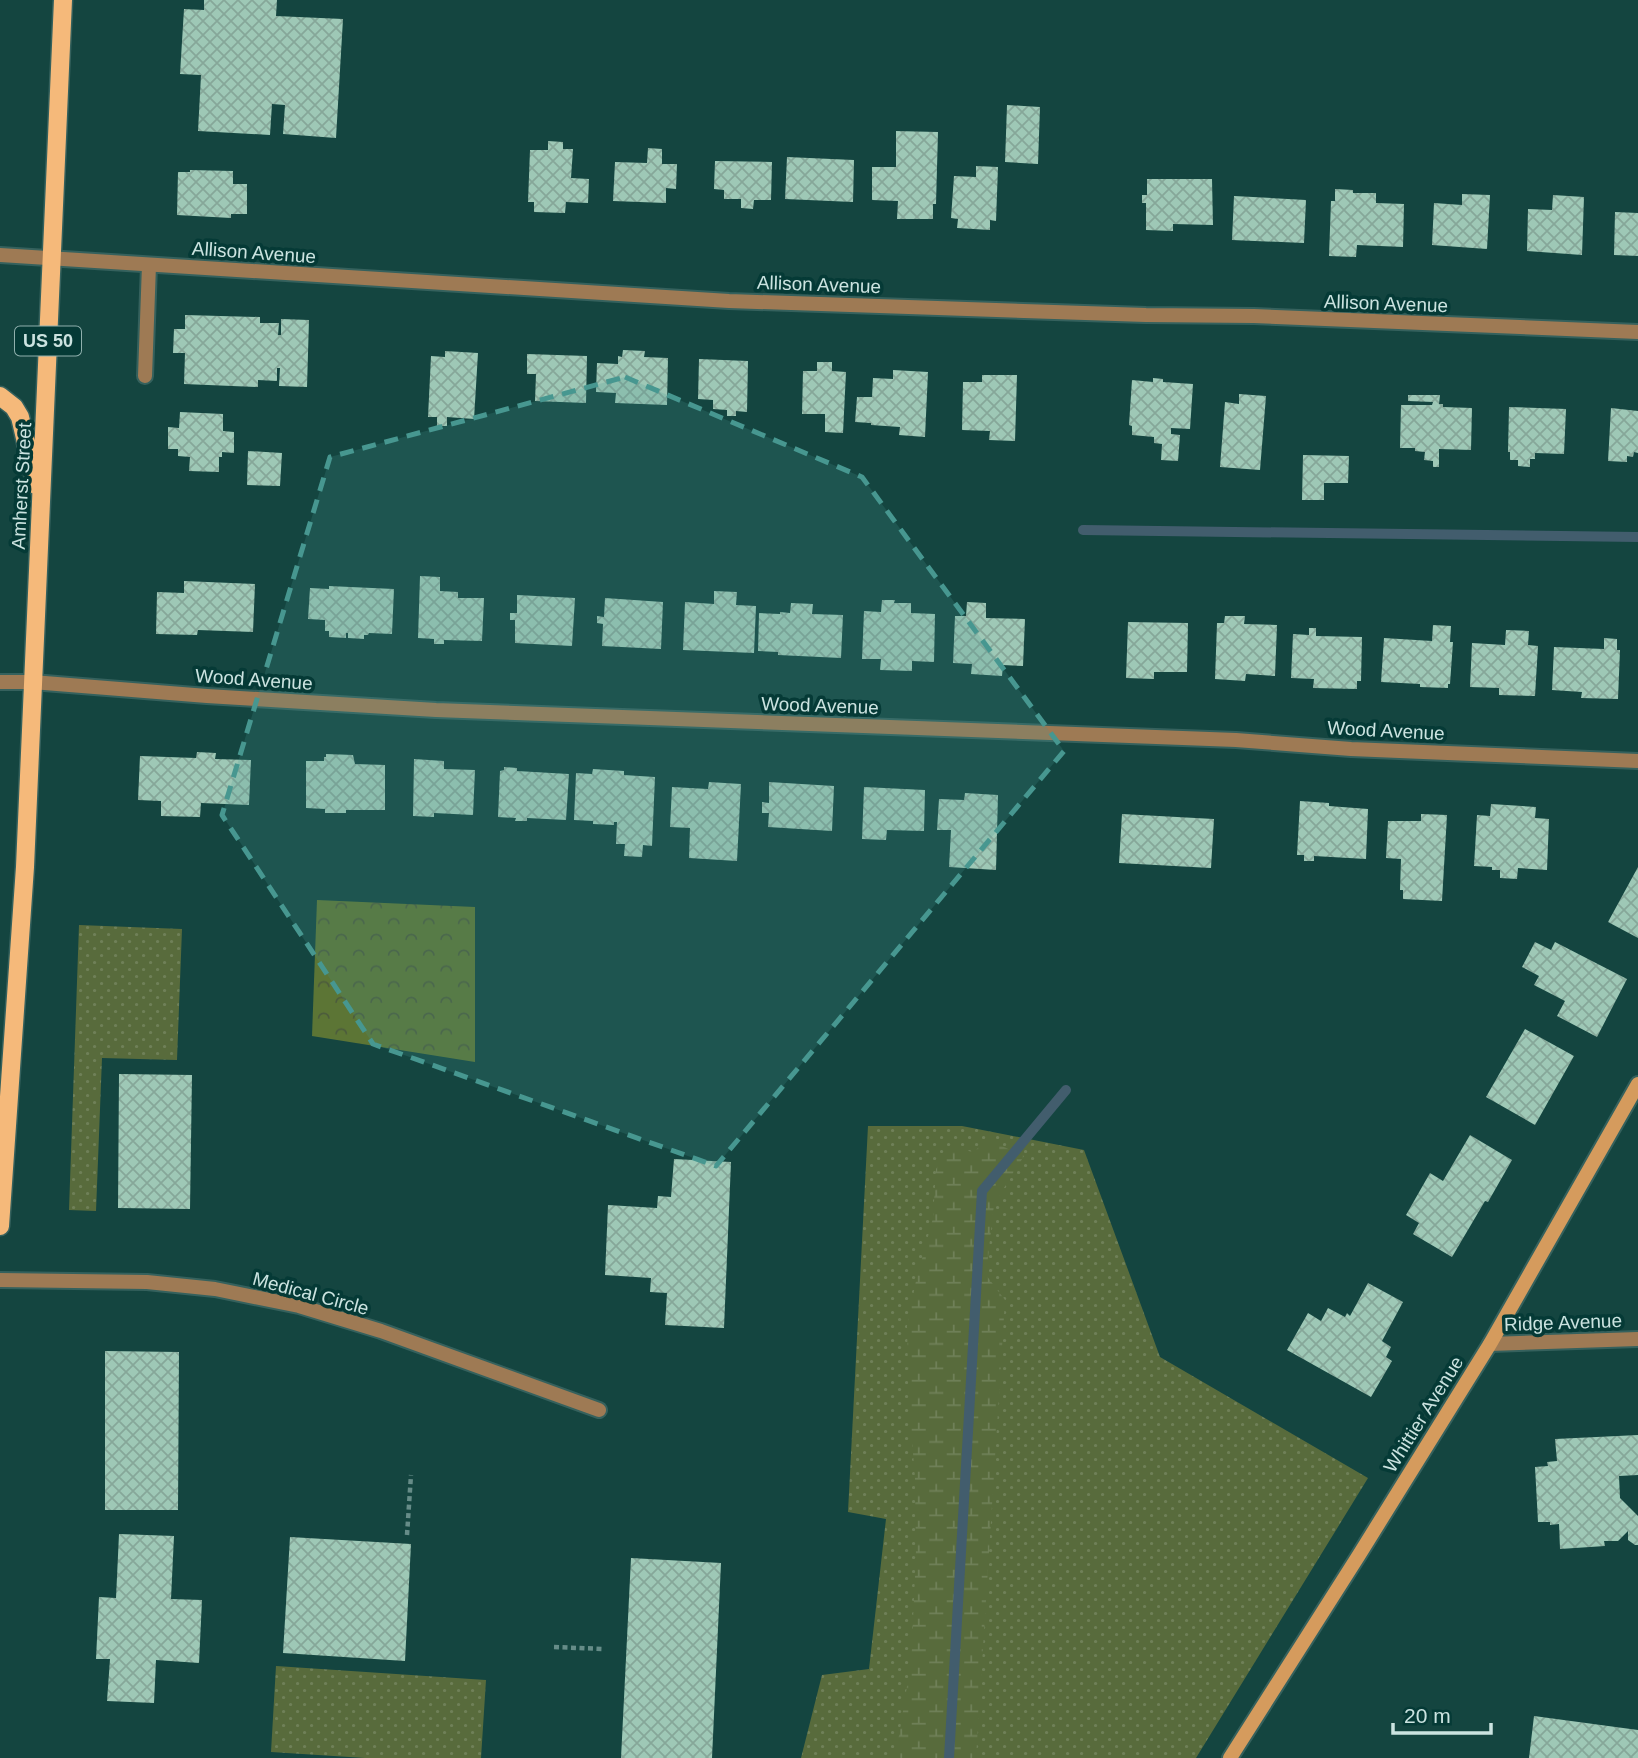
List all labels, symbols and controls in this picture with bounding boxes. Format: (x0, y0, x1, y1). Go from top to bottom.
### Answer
street label: Allison Avenue (191, 238, 317, 267)
street label: Allison Avenue (756, 272, 881, 297)
street label: Allison Avenue (1323, 291, 1448, 316)
road number: US 50 (15, 326, 81, 356)
street label: Amherst Street (8, 421, 35, 550)
street label: Wood Avenue (195, 665, 313, 694)
street label: Wood Avenue (761, 693, 879, 718)
street label: Wood Avenue (1327, 717, 1445, 744)
street label: Medical Circle (251, 1268, 371, 1319)
street label: Ridge Avenue (1504, 1310, 1622, 1335)
street label: Whittier Avenue (1379, 1352, 1467, 1476)
scale bar (1393, 1692, 1491, 1736)
text: 20 m (1404, 1704, 1451, 1727)

